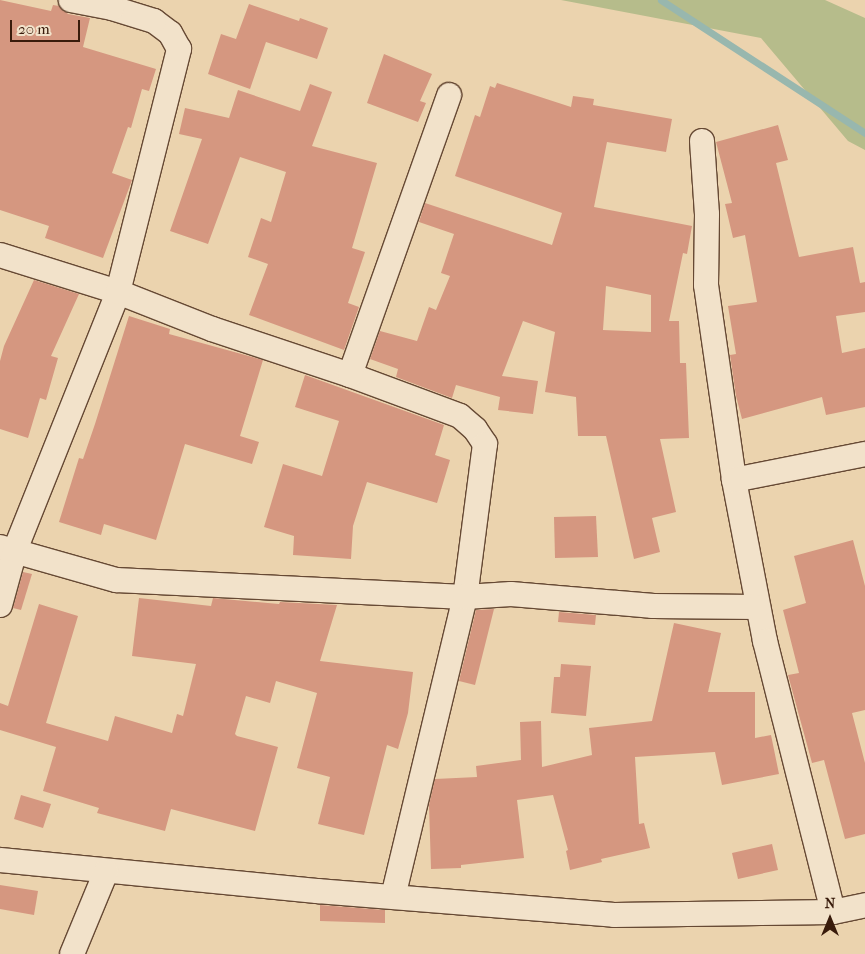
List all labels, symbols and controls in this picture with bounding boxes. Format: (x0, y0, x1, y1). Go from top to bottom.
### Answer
scale bar (12, 10, 82, 42)
text: 20 m (18, 20, 50, 38)
north arrow (805, 894, 855, 944)
text: N (825, 895, 835, 912)

